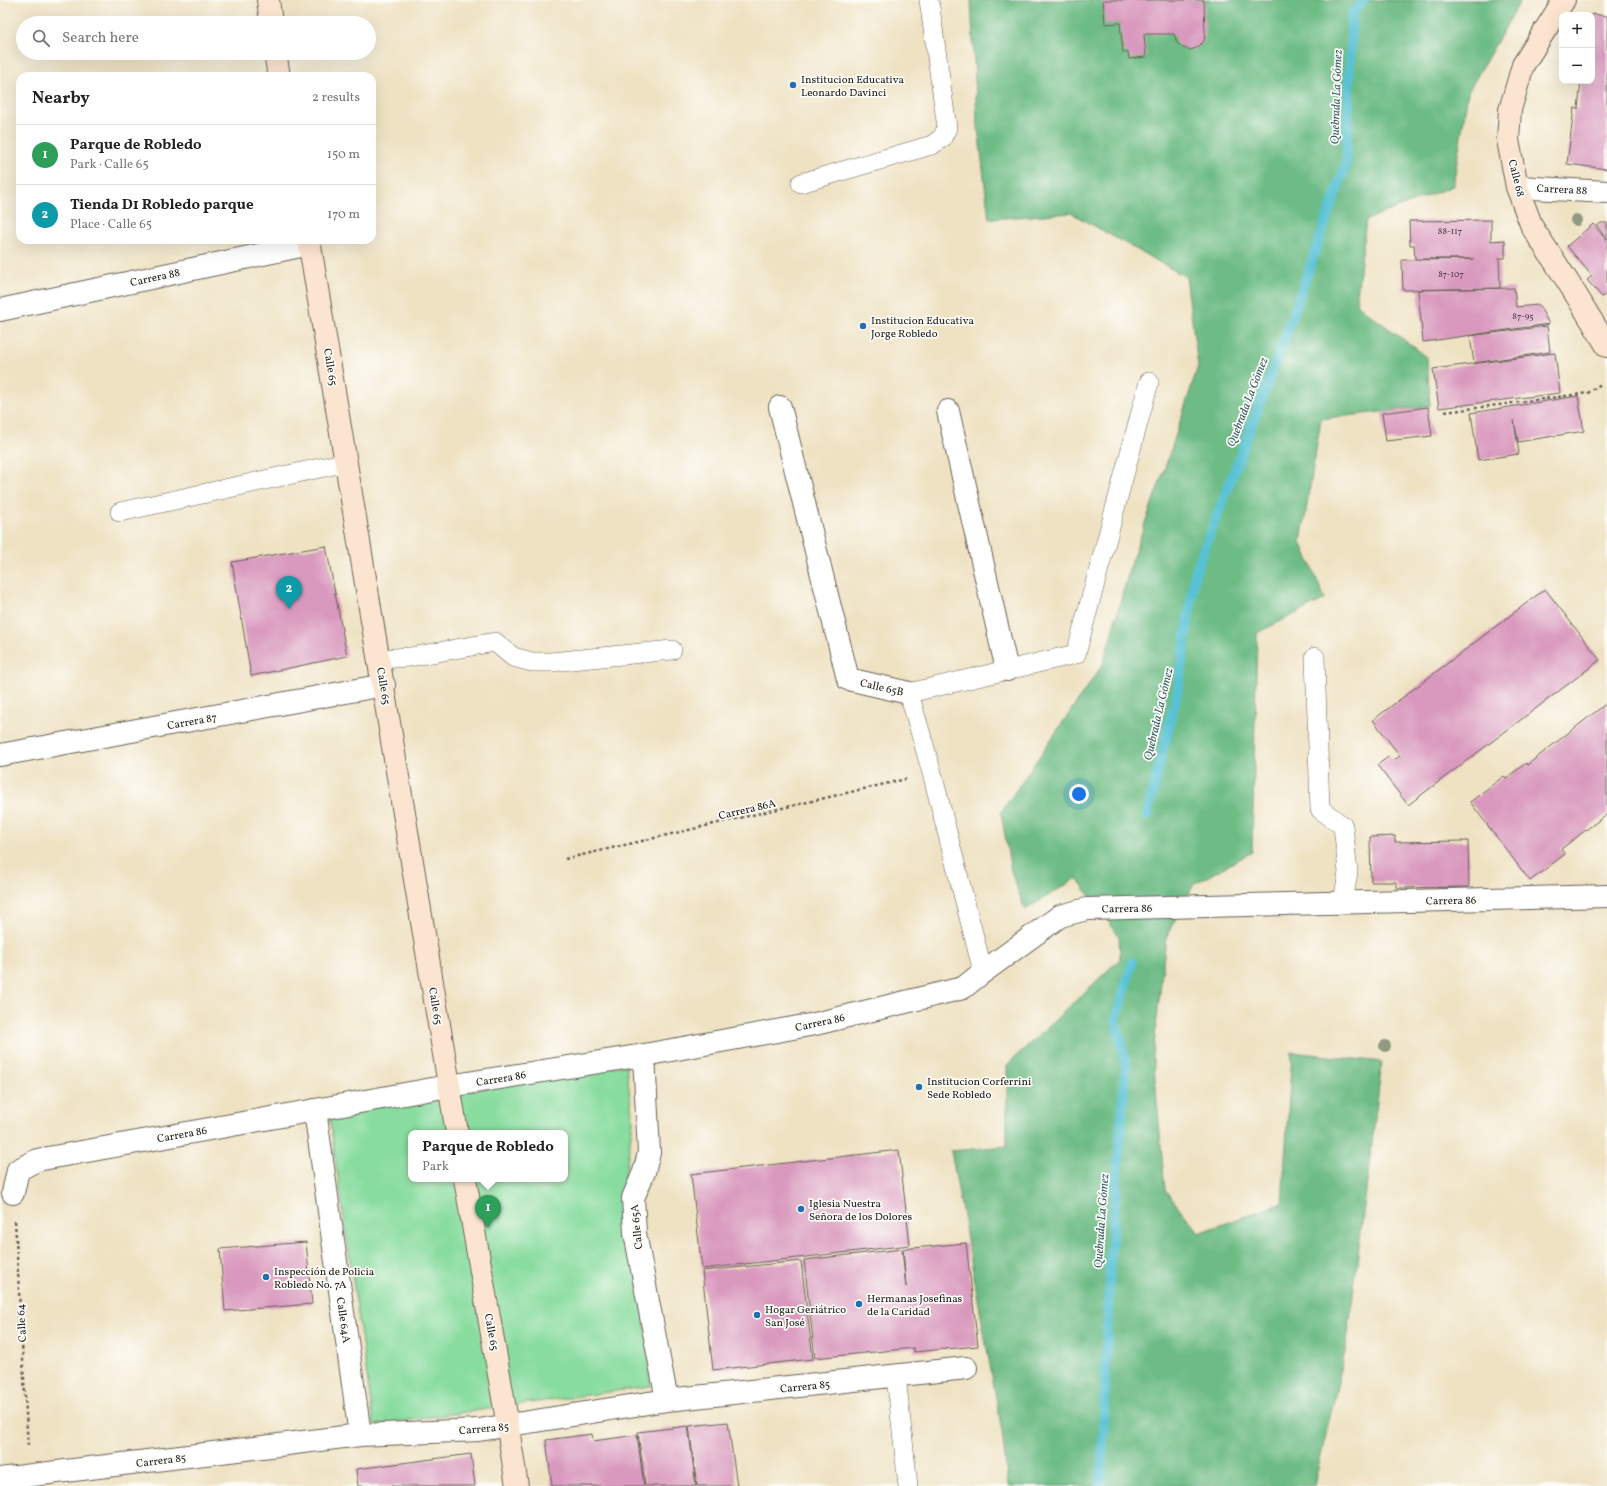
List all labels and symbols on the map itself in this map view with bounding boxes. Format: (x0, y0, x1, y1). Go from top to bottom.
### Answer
water label: Quebrada La Gómez (1327, 49, 1347, 145)
place label: Institucion Educativa Leonardo Davinci (801, 73, 904, 101)
marker: Institucion Educativa Leonardo Davinci (788, 80, 798, 90)
street label: Calle 68 (1504, 158, 1527, 199)
street label: Carrera 88 (1536, 182, 1588, 199)
house number: 88-117 (1438, 225, 1462, 238)
street label: Carrera 88 (129, 266, 182, 291)
house number: 87-107 (1438, 268, 1464, 281)
house number: 87-95 (1512, 310, 1534, 323)
place label: Institucion Educativa Jorge Robledo (871, 314, 974, 342)
marker: Institucion Educativa Jorge Robledo (858, 321, 868, 331)
street label: Calle 65 (319, 348, 340, 387)
water label: Quebrada La Gómez (1224, 355, 1272, 449)
pin: 2 (276, 576, 302, 609)
water label: Quebrada La Gómez (1141, 666, 1177, 762)
street label: Calle 65 (372, 667, 393, 706)
street label: Calle 65B (858, 676, 905, 701)
street label: Carrera 87 (166, 711, 218, 734)
your location (1069, 784, 1089, 804)
street label: Carrera 86A (717, 797, 778, 824)
street label: Carrera 86 (1426, 894, 1477, 909)
street label: Carrera 86 (1102, 902, 1153, 917)
street label: Calle 65 (424, 987, 445, 1026)
street label: Carrera 86 (794, 1011, 847, 1036)
street label: Carrera 86 (475, 1068, 528, 1091)
place label: Institucion Corferrini Sede Robledo (927, 1075, 1031, 1103)
marker: Institucion Corferrini Sede Robledo (914, 1082, 924, 1092)
street label: Carrera 86 (156, 1124, 209, 1147)
water label: Quebrada La Gómez (1091, 1173, 1113, 1269)
pin: 1 (475, 1195, 501, 1228)
place label: Iglesia Nuestra Señora de los Dolores (809, 1197, 912, 1225)
street label: Calle 65A (628, 1203, 647, 1250)
marker: Iglesia Nuestra Señora de los Dolores (796, 1204, 806, 1214)
place label: Inspección de Policia Robledo No. 7A (274, 1265, 375, 1293)
marker: Inspección de Policia Robledo No. 7A (261, 1272, 271, 1282)
place label: Hermanas Josefinas de la Caridad (867, 1292, 963, 1320)
street label: Calle 64A (332, 1296, 353, 1344)
marker: Hermanas Josefinas de la Caridad (854, 1299, 864, 1309)
street label: Calle 64 (14, 1303, 31, 1343)
place label: Hogar Geriátrico San José (765, 1303, 846, 1331)
marker: Hogar Geriátrico San José (752, 1310, 762, 1320)
street label: Calle 65 (480, 1312, 501, 1352)
street label: Carrera 85 (779, 1377, 831, 1398)
street label: Carrera 85 (458, 1420, 510, 1439)
street label: Carrera 85 (135, 1451, 187, 1472)

